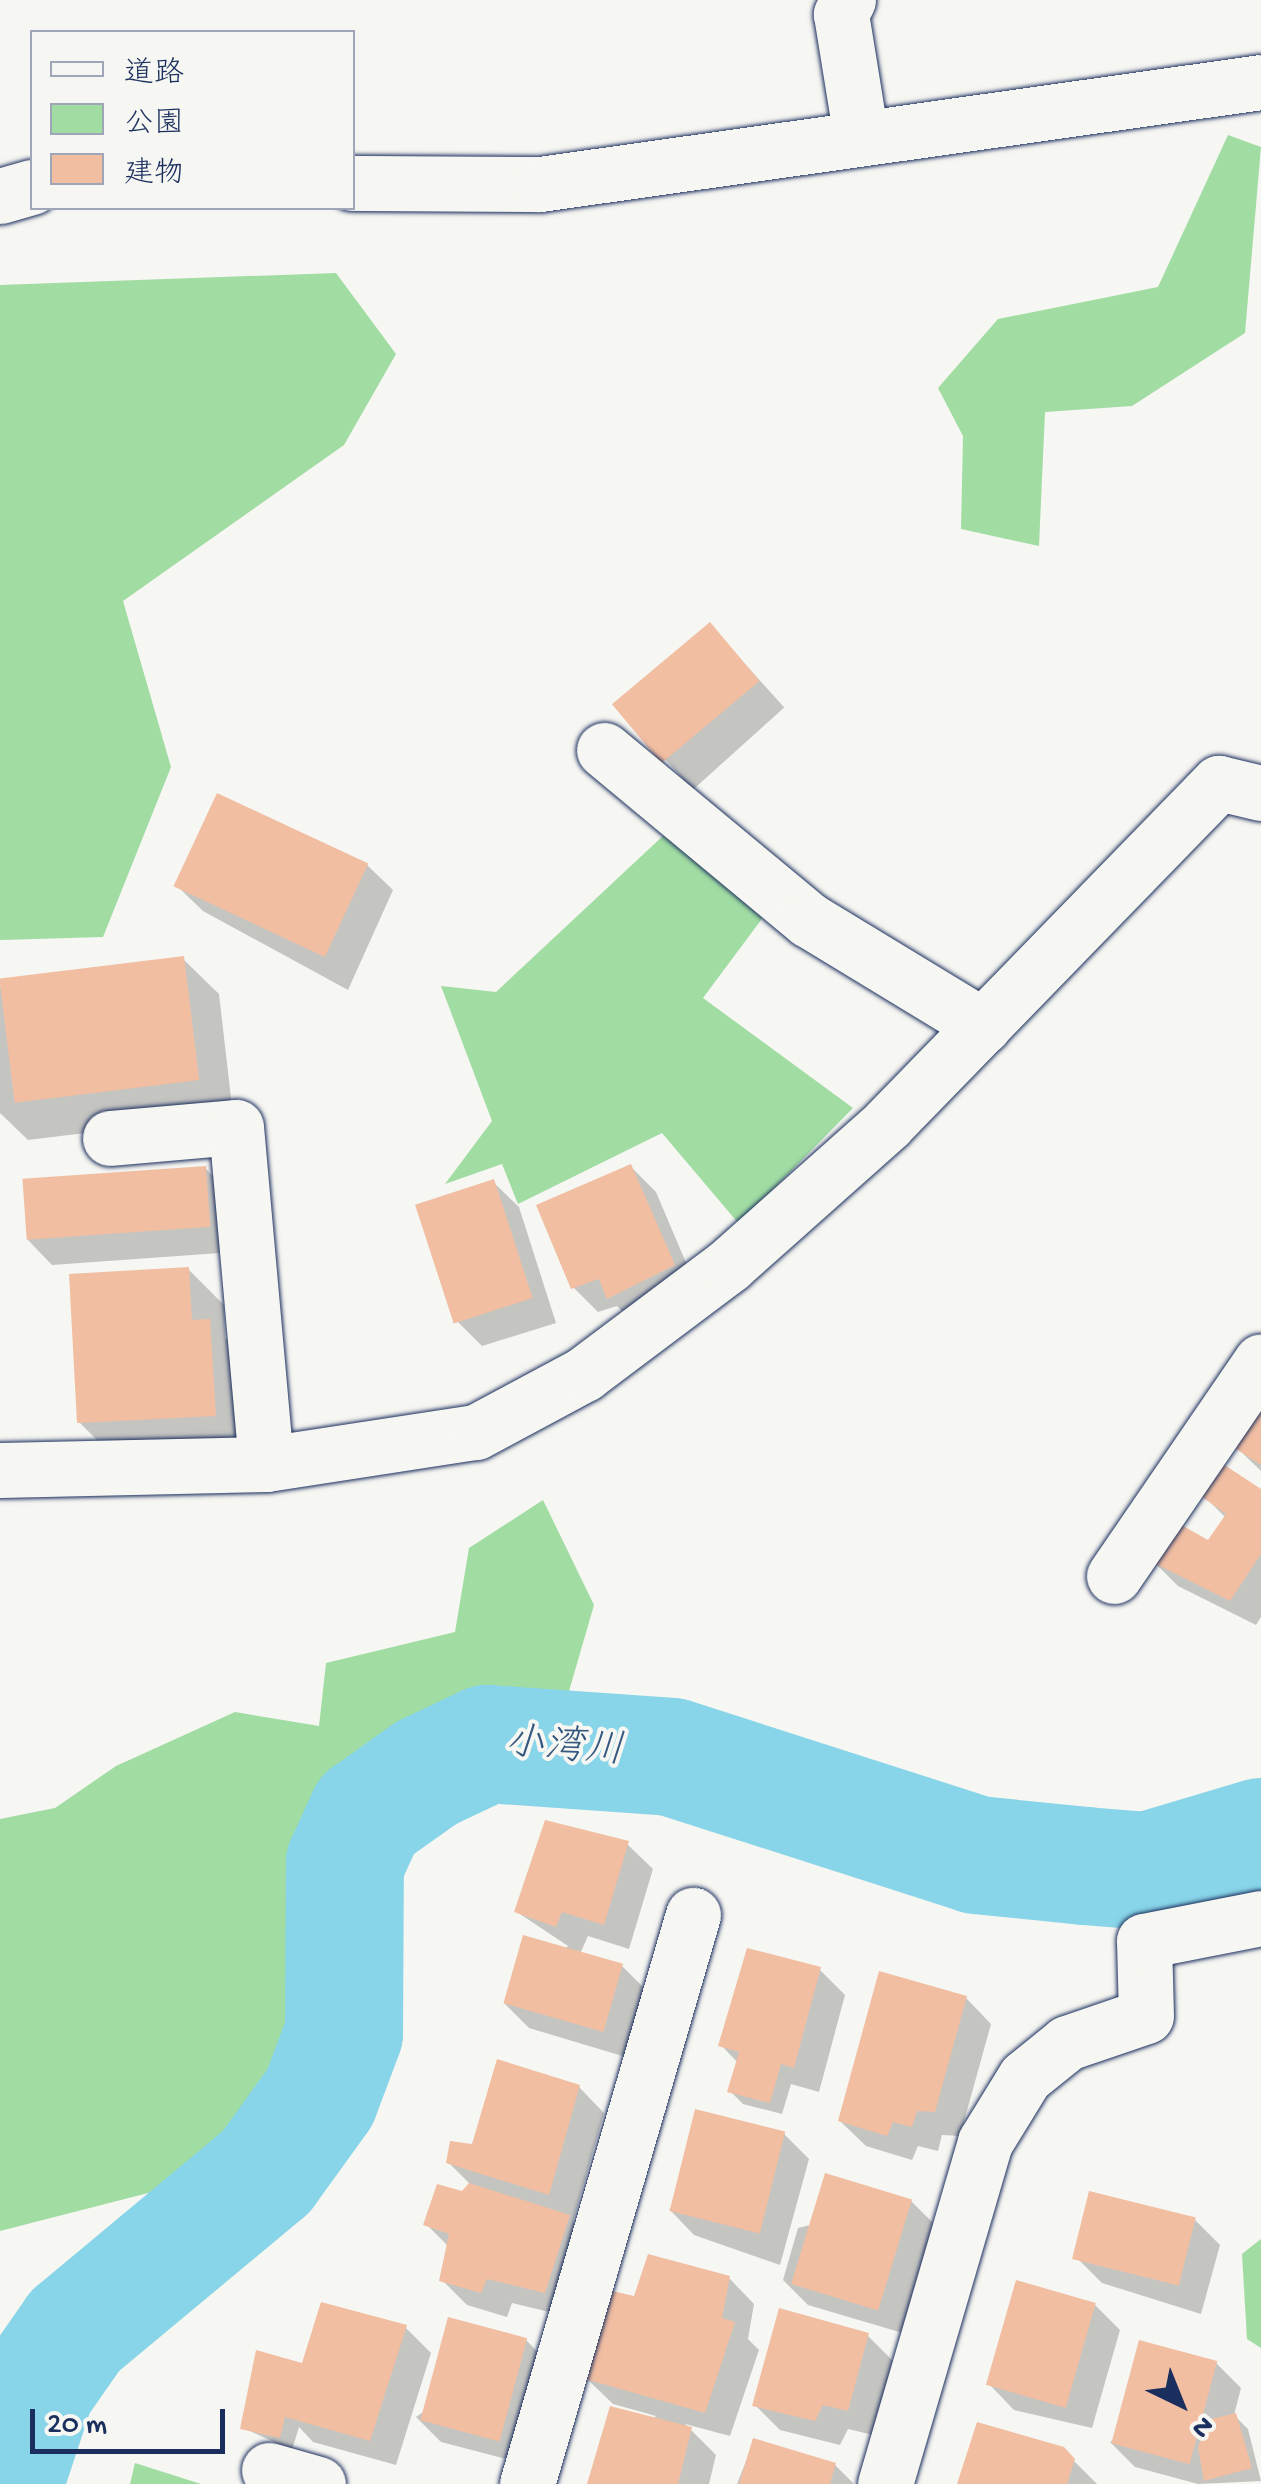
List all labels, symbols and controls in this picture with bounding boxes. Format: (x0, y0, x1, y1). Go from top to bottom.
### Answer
legend (30, 30, 355, 210)
text: 道路 (124, 58, 184, 93)
text: 公園 (124, 108, 184, 143)
text: 建物 (124, 158, 184, 193)
water label: 小湾川 (502, 1722, 626, 1778)
north arrow (1131, 2354, 1231, 2454)
scale bar (35, 2389, 230, 2451)
text: N (1184, 2408, 1220, 2445)
text: 20 m (47, 2409, 107, 2444)

